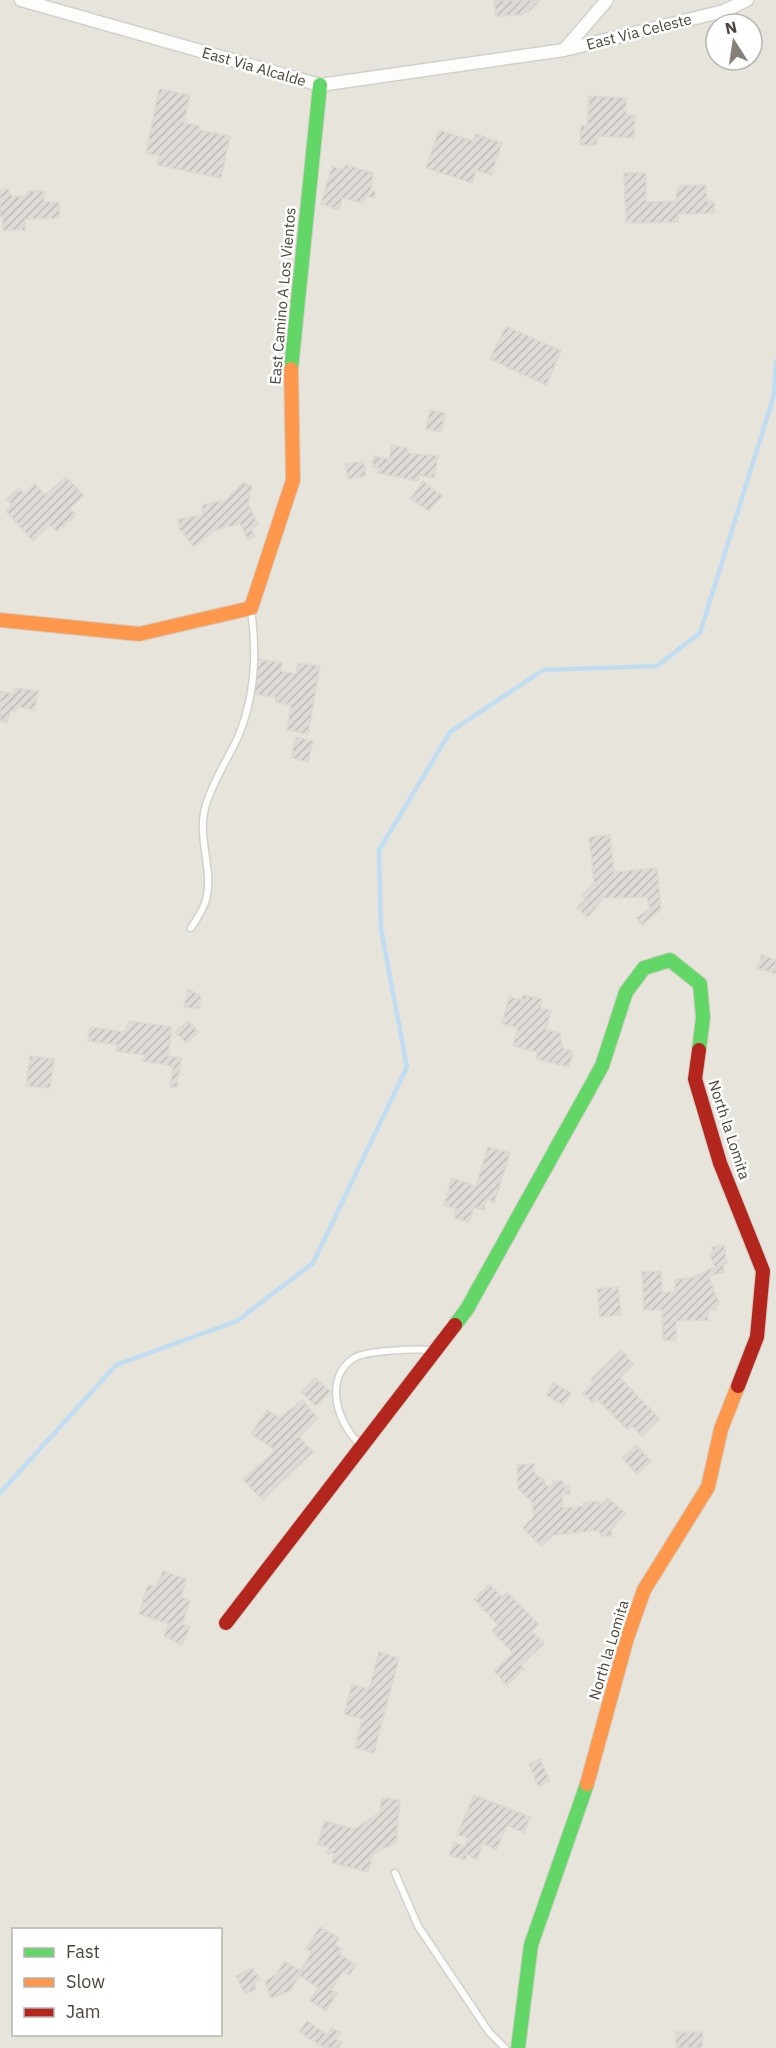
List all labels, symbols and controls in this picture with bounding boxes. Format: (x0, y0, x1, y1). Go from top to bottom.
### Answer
street label: East Via Celeste (584, 9, 693, 54)
north arrow (704, 12, 764, 72)
text: N (723, 16, 739, 38)
street label: East Via Alcalde (200, 43, 308, 90)
street label: East Camino A Los Vientos (265, 207, 300, 385)
street label: North la Lomita (704, 1078, 754, 1182)
street label: North la Lomita (584, 1598, 633, 1702)
legend (12, 1928, 222, 2036)
text: Fast (66, 1940, 100, 1963)
text: Slow (66, 1970, 105, 1993)
text: Jam (66, 2000, 101, 2023)

